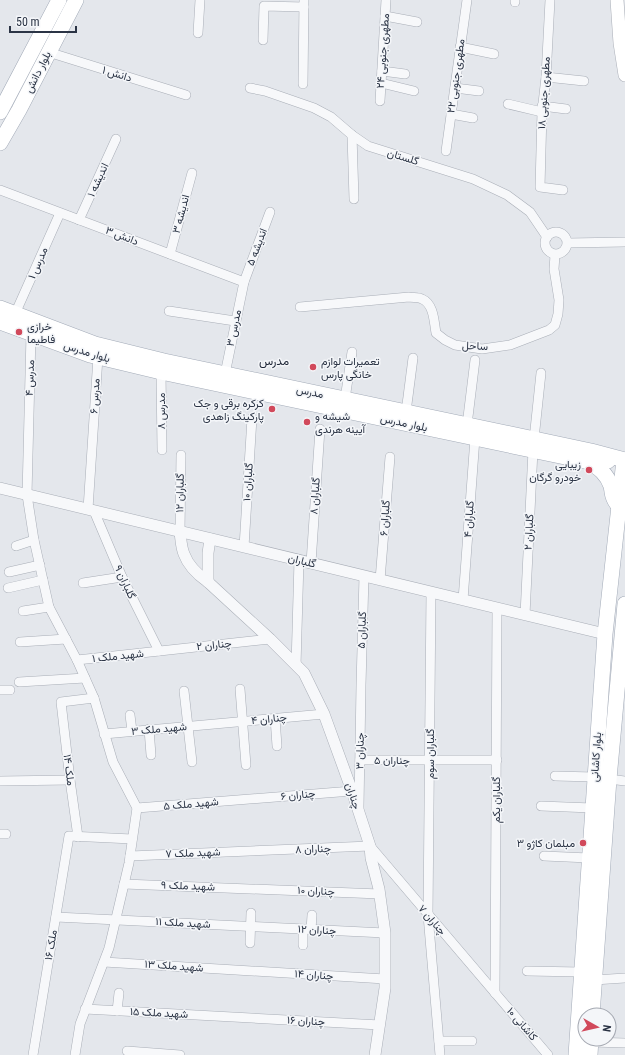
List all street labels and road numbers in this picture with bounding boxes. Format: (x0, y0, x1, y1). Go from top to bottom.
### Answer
street label: مطهری جنوبی ۲۴ (374, 13, 392, 89)
street label: مطهری جنوبی ۲۲ (444, 38, 468, 114)
street label: بلوار دانش (22, 49, 54, 95)
street label: ۱۸ مطهری جنوبی (535, 56, 553, 130)
street label: دانش ۱ (101, 63, 133, 85)
street label: گلستان (386, 146, 420, 168)
street label: اندیشه ۱ (85, 161, 111, 199)
street label: اندیشه ۳ (170, 193, 192, 235)
street label: دانش ۳ (104, 224, 140, 248)
street label: اندیشه ۵ (244, 226, 270, 268)
street label: مدرس ۱ (25, 245, 51, 281)
street label: مدرس ۳ (224, 308, 244, 348)
street label: بلوار مدرس (62, 339, 112, 365)
street label: ساحل (462, 339, 489, 353)
street label: مدرس ۴ (23, 359, 37, 396)
street label: مدرس ۶ (87, 378, 103, 414)
street label: مدرس (295, 383, 325, 401)
street label: مدرس ۸ (155, 393, 168, 429)
street label: بلوار مدرس (379, 412, 429, 434)
street label: گلباران ۱۰ (240, 462, 256, 502)
street label: گلباران ۱۲ (173, 473, 187, 513)
street label: گلباران ۸ (307, 477, 323, 515)
street label: گلباران ۶ (377, 499, 393, 536)
street label: گلباران ۴ (461, 500, 477, 538)
street label: گلباران ۲ (522, 513, 536, 551)
street label: گلباران (287, 551, 317, 571)
street label: ۹ گلباران (112, 563, 139, 601)
street label: گلباران ۵ (355, 611, 369, 649)
street label: ۲ چناران (196, 637, 232, 654)
street label: ۱ شهید ملک (91, 647, 145, 665)
street label: ۴ چناران (251, 711, 288, 728)
street label: ۳ شهید ملک (131, 720, 188, 738)
street label: گلباران سوم (424, 729, 438, 779)
street label: بلوار کاشانی (588, 732, 604, 782)
street label: چناران ۳ (353, 733, 368, 770)
street label: ملک ۱۴ (61, 753, 77, 787)
street label: ۵ چناران (374, 754, 410, 768)
street label: گلباران یکم (490, 777, 504, 823)
street label: چناران (342, 781, 363, 811)
street label: چناران ۶ (280, 787, 316, 804)
street label: شهید ملک ۵ (163, 795, 219, 813)
street label: چناران ۸ (295, 842, 331, 857)
street label: شهید ملک ۷ (165, 846, 221, 860)
street label: شهید ملک ۹ (161, 879, 216, 893)
street label: چناران ۱۰ (297, 884, 335, 899)
street label: چناران ۷ (415, 902, 449, 938)
street label: شهید ملک ۱۱ (155, 915, 211, 931)
street label: چناران ۱۲ (297, 923, 337, 938)
street label: ملک ۱۶ (42, 929, 60, 961)
street label: شهید ملک ۱۳ (144, 957, 204, 975)
street label: چناران ۱۴ (294, 967, 334, 984)
street label: شهید ملک ۱۵ (129, 1005, 189, 1021)
street label: ۱۰ کاشانی (504, 1005, 540, 1043)
street label: چناران ۱۶ (287, 1014, 325, 1029)

